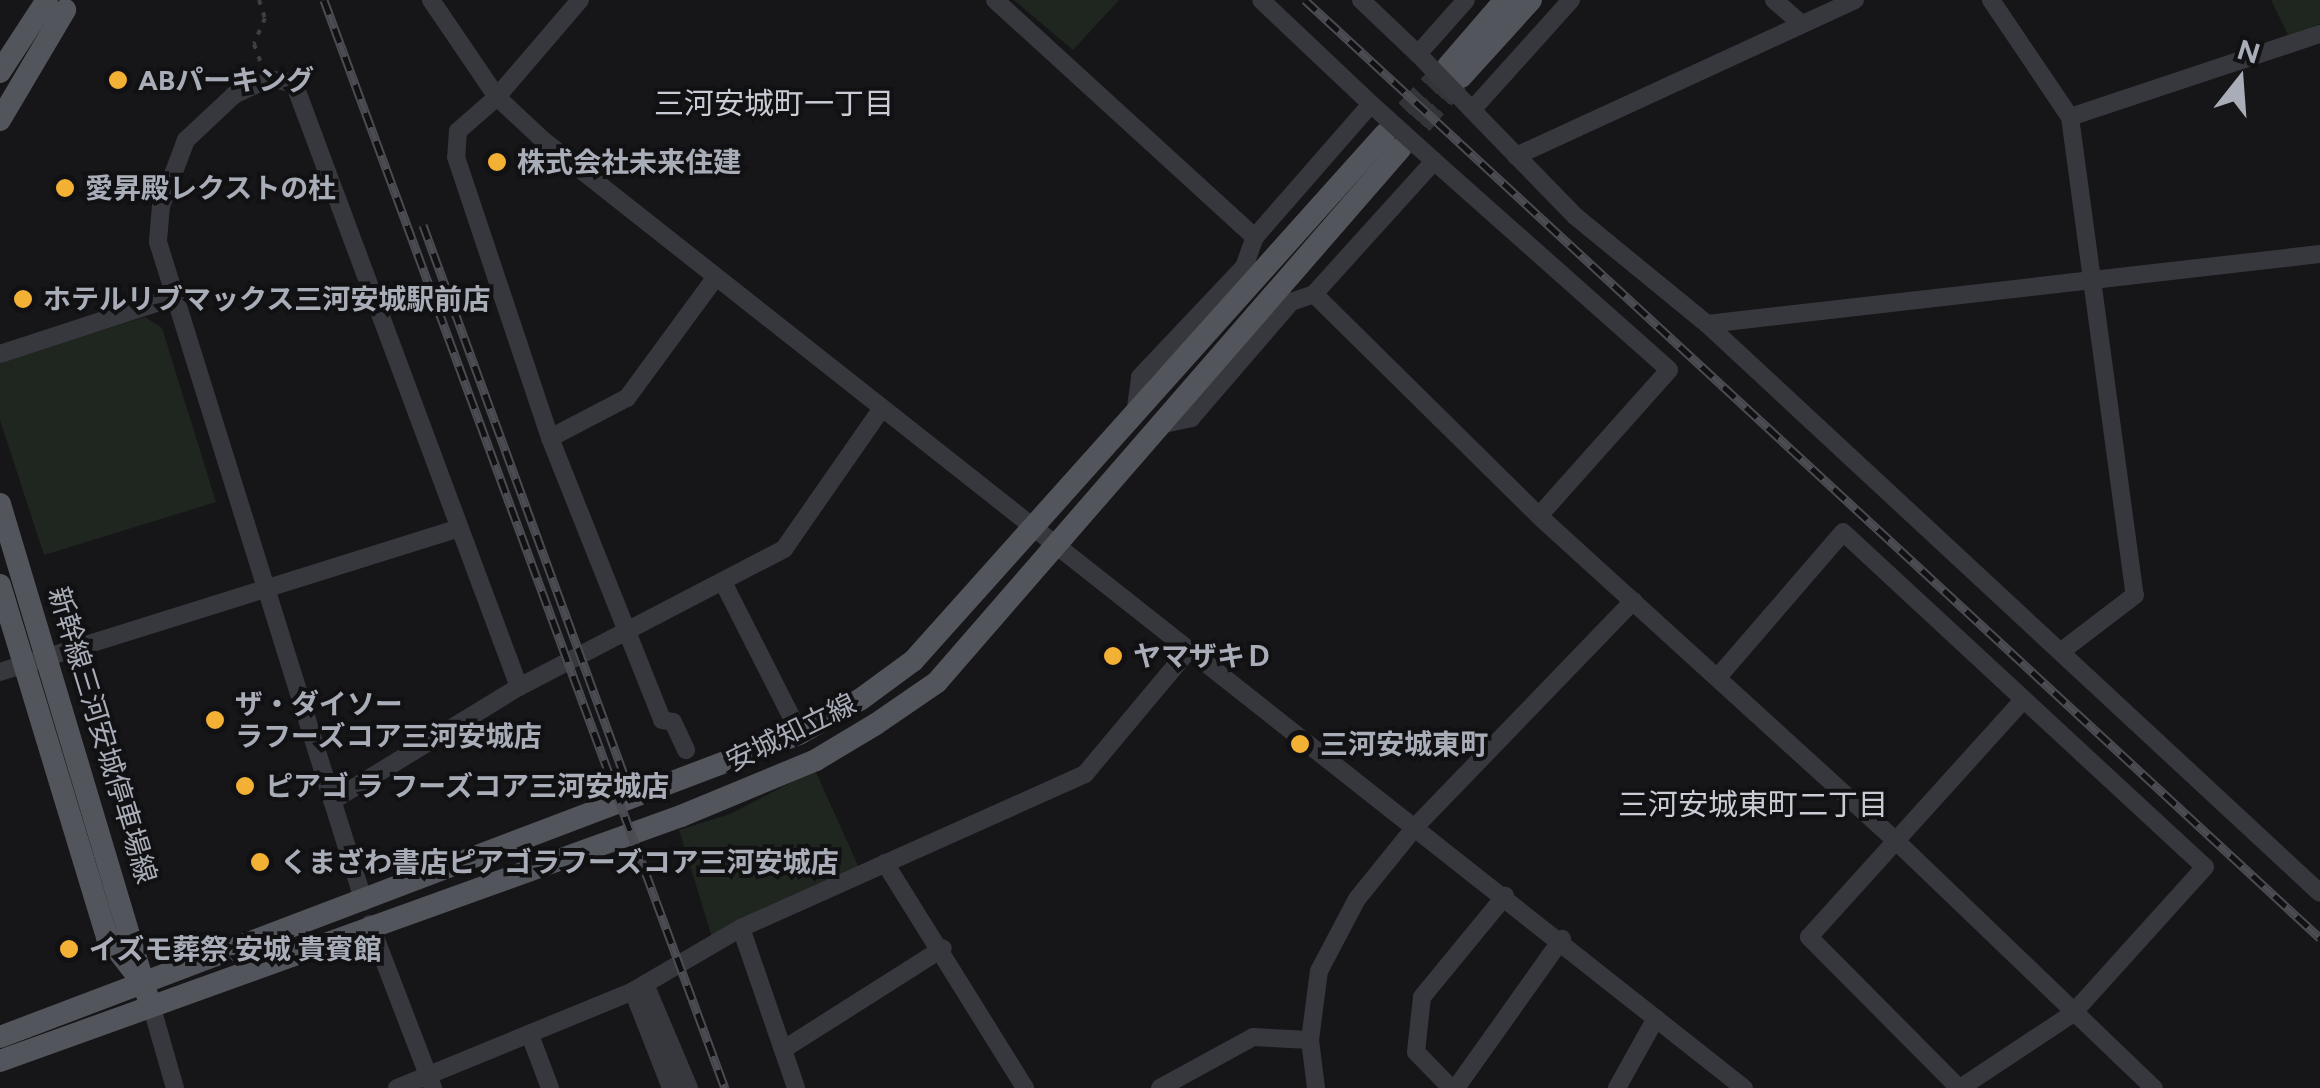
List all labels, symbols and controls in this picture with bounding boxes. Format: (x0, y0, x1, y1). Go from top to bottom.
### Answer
north arrow (2190, 30, 2290, 130)
text: N (2233, 32, 2264, 71)
place label: ABパーキング (138, 63, 315, 97)
marker: ABパーキング (107, 69, 129, 91)
district label: 三河安城町一丁目 (654, 86, 894, 122)
place label: 株式会社未来住建 (517, 145, 741, 179)
marker: 株式会社未来住建 (486, 151, 508, 173)
place label: 愛昇殿レクストの杜 (85, 171, 337, 205)
marker: 愛昇殿レクストの杜 (54, 177, 76, 199)
place label: ホテルリブマックス三河安城駅前店 (43, 282, 491, 316)
marker: ホテルリブマックス三河安城駅前店 (12, 288, 34, 310)
street label: 新幹線三河安城停車場線 (42, 583, 164, 887)
place label: ヤマザキＤ (1133, 639, 1273, 673)
marker: ヤマザキＤ (1102, 645, 1124, 667)
street label: 安城知立線 (721, 686, 861, 778)
place label: ザ・ダイソー ラフーズコア三河安城店 (235, 687, 543, 753)
marker: ザ・ダイソー ラフーズコア三河安城店 (204, 709, 226, 731)
place label: 三河安城東町 (1320, 727, 1488, 761)
marker: 三河安城東町 (1289, 733, 1311, 755)
place label: ピアゴ ラ フーズコア三河安城店 (265, 769, 670, 803)
marker: ピアゴ ラ フーズコア三河安城店 (234, 775, 256, 797)
district label: 三河安城東町二丁目 (1618, 787, 1888, 823)
place label: くまざわ書店ピアゴラフーズコア三河安城店 (280, 845, 840, 879)
marker: くまざわ書店ピアゴラフーズコア三河安城店 (249, 851, 271, 873)
place label: イズモ葬祭 安城 貴賓館 (89, 932, 382, 966)
marker: イズモ葬祭 安城 貴賓館 (58, 938, 80, 960)

